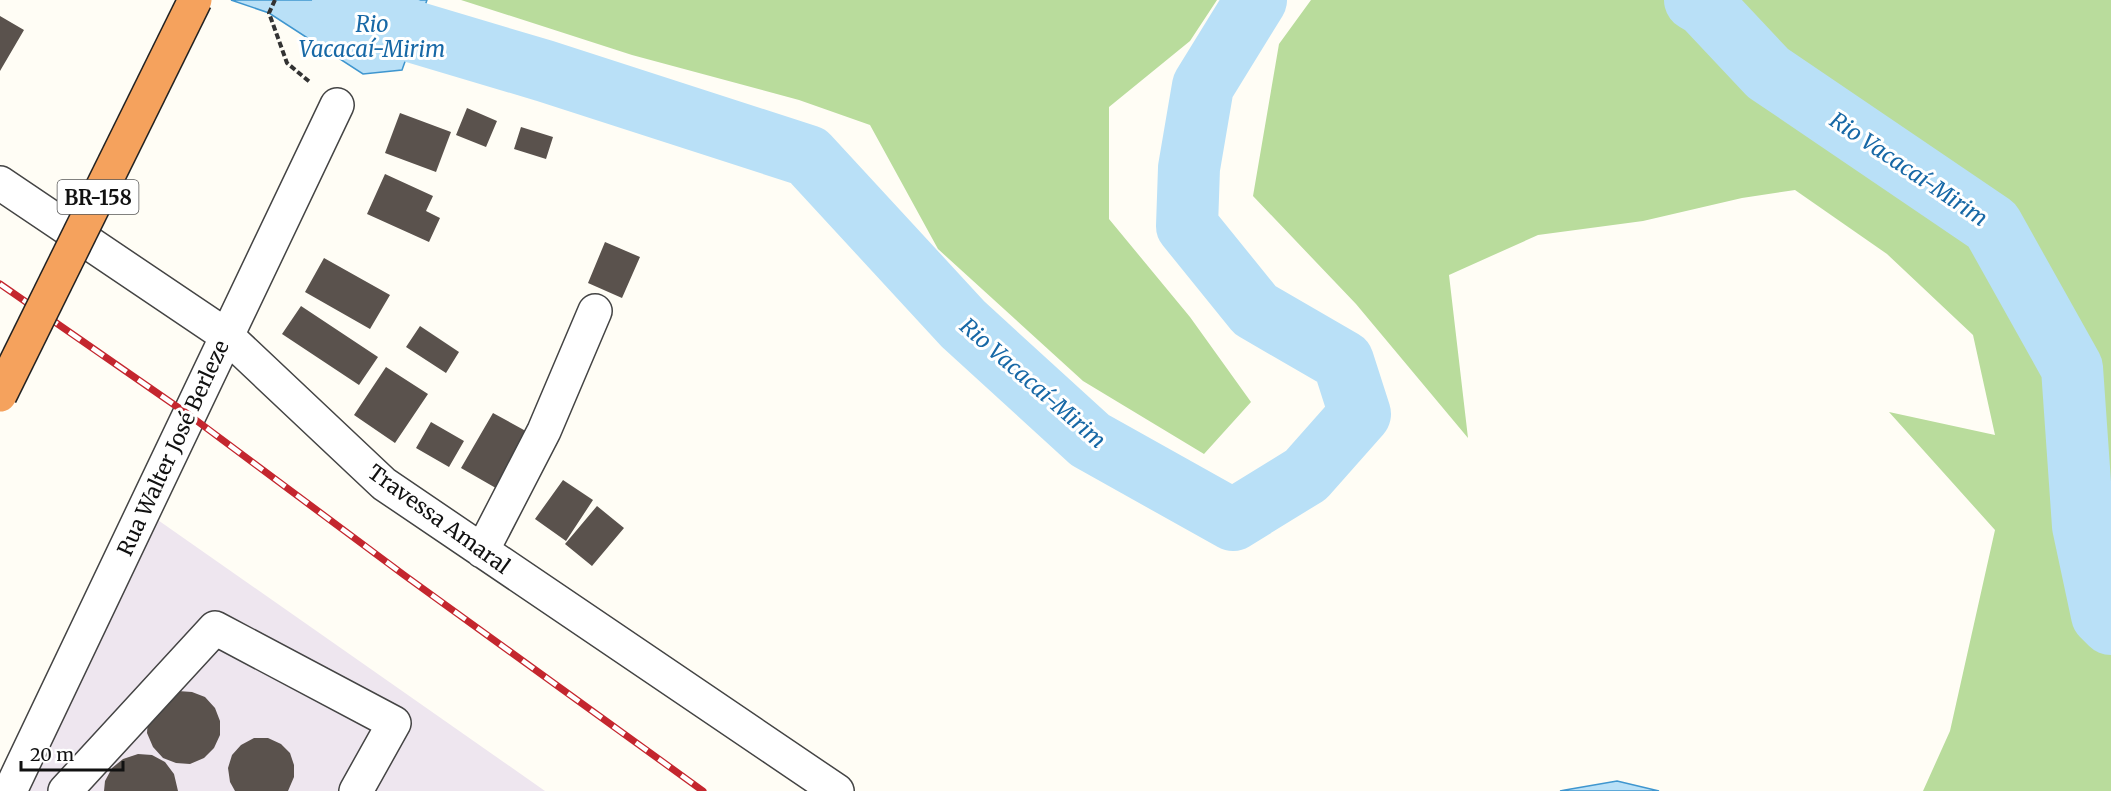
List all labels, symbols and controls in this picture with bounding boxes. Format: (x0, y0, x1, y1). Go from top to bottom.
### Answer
water label: Rio Vacacaí-Mirim (299, 10, 445, 63)
water label: Rio Vacacaí-Mirim (1825, 106, 1993, 232)
road number: BR-158 (57, 180, 138, 214)
water label: Rio Vacacaí-Mirim (954, 312, 1112, 454)
street label: Rua Walter José Berleze (111, 336, 235, 560)
street label: Travessa Amaral (363, 458, 516, 580)
scale bar (21, 734, 123, 772)
text: 20 m (30, 743, 74, 766)

